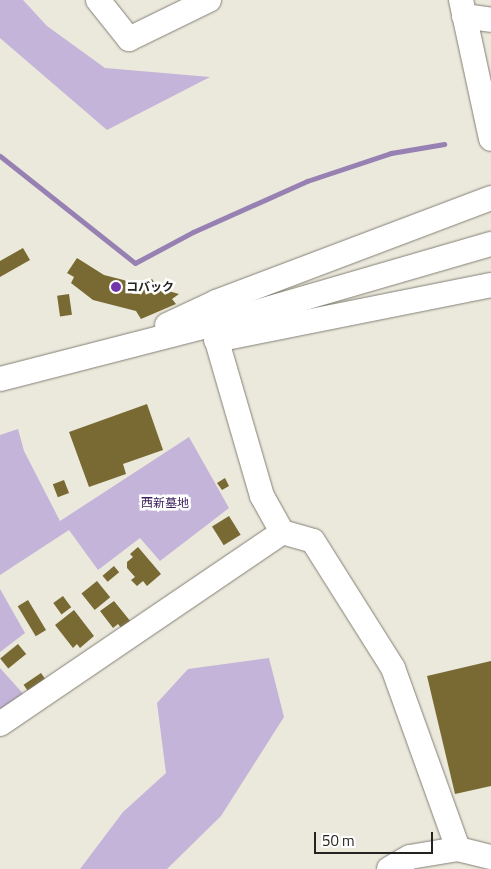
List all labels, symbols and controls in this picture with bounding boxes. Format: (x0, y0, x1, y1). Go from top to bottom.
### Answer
place label: コバック (126, 280, 174, 294)
marker: コバック (110, 281, 122, 293)
park label: 西新墓地 (141, 496, 189, 510)
scale bar (316, 822, 435, 854)
text: 50 m (322, 829, 355, 852)

